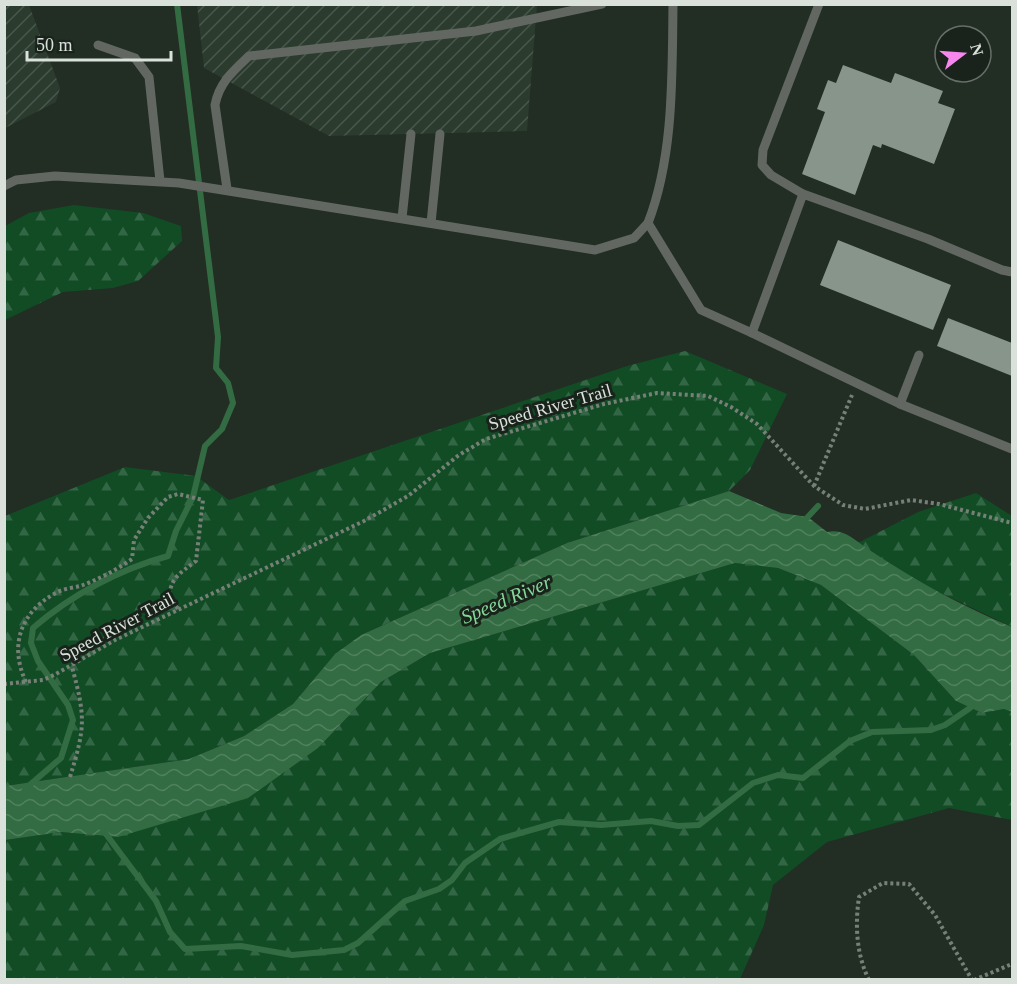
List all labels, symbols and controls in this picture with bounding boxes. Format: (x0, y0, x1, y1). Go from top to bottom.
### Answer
scale bar (27, 24, 171, 62)
north arrow (933, 24, 993, 84)
text: 50 m (36, 35, 73, 55)
text: N (967, 42, 987, 58)
street label: Speed River Trail (486, 380, 614, 434)
water label: Speed River (457, 570, 555, 629)
street label: Speed River Trail (56, 588, 178, 666)

